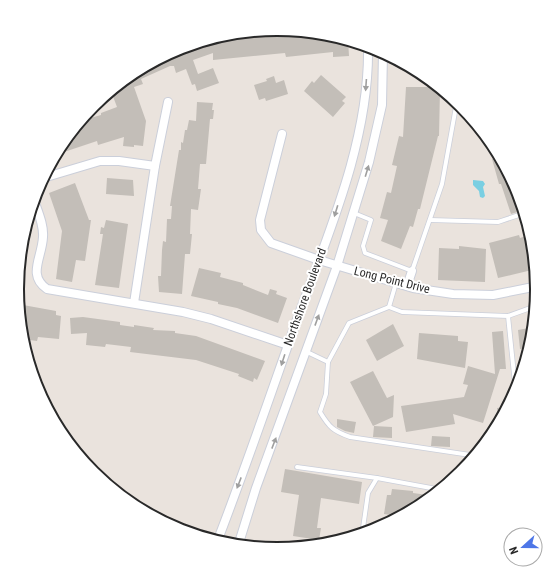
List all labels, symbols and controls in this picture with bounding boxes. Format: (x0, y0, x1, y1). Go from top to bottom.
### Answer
one-way arrow (362, 79, 369, 91)
one-way arrow (364, 164, 370, 176)
one-way arrow (333, 206, 339, 218)
street label: Northshore Boulevard (281, 246, 329, 348)
street label: Long Point Drive (353, 264, 432, 296)
one-way arrow (314, 314, 320, 326)
one-way arrow (280, 354, 286, 366)
one-way arrow (271, 437, 277, 449)
one-way arrow (236, 477, 242, 489)
north arrow (503, 527, 543, 567)
text: N (507, 545, 521, 556)

